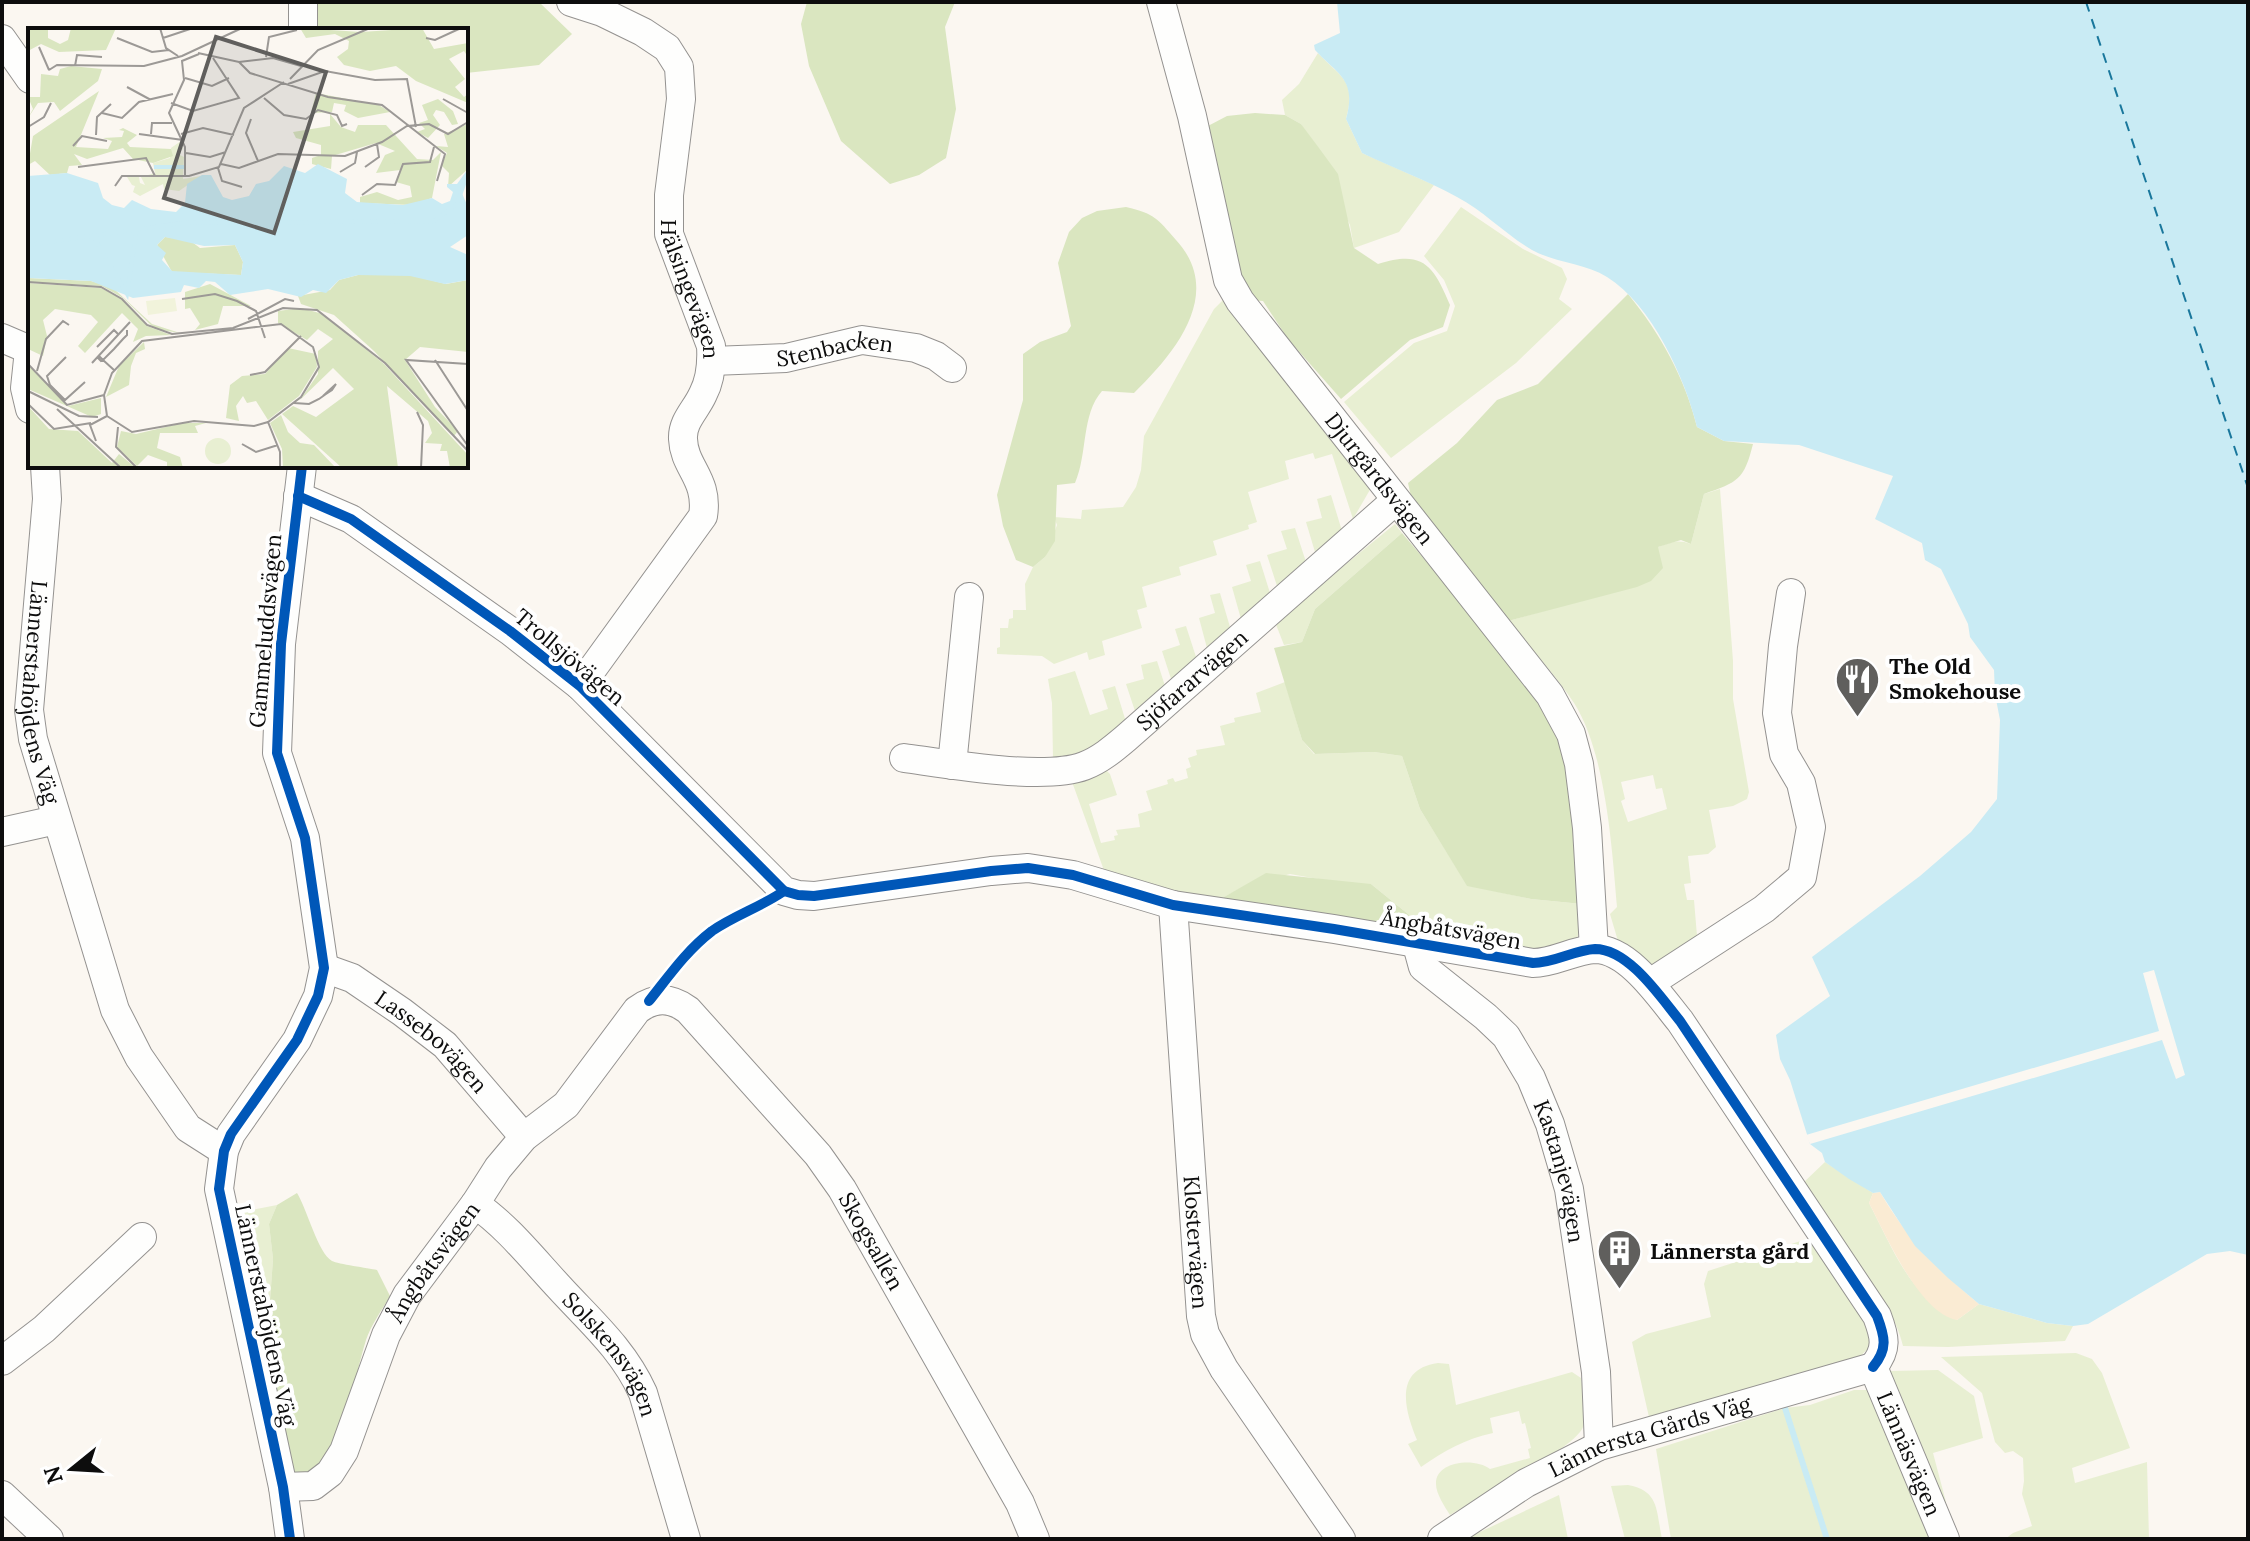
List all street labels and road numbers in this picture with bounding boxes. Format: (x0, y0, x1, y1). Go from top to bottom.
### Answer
street label: Hälsingevägen (655, 219, 725, 359)
street label: Stenbacken (776, 325, 895, 372)
street label: Djurgårdsvägen (1319, 407, 1440, 550)
street label: Gammeluddsvägen (243, 533, 287, 729)
street label: Lännerstahöjdens Väg (15, 579, 66, 808)
street label: Trollsjövägen (509, 602, 631, 712)
street label: Sjöfararvägen (1130, 623, 1254, 737)
street label: Ångbåtsvägen (1378, 903, 1523, 955)
street label: Lassebovägen (370, 984, 494, 1099)
street label: Kastanjevägen (1528, 1096, 1591, 1245)
street label: Klostervägen (1177, 1175, 1214, 1310)
street label: Skogsallén (833, 1187, 910, 1295)
street label: Ångbåtsvägen (381, 1196, 486, 1328)
street label: Lännerstahöjdens Väg (229, 1201, 303, 1429)
street label: Solskensvägen (557, 1286, 663, 1420)
street label: Lännäsvägen (1871, 1387, 1948, 1520)
street label: Lännersta Gårds Väg (1544, 1389, 1755, 1483)

